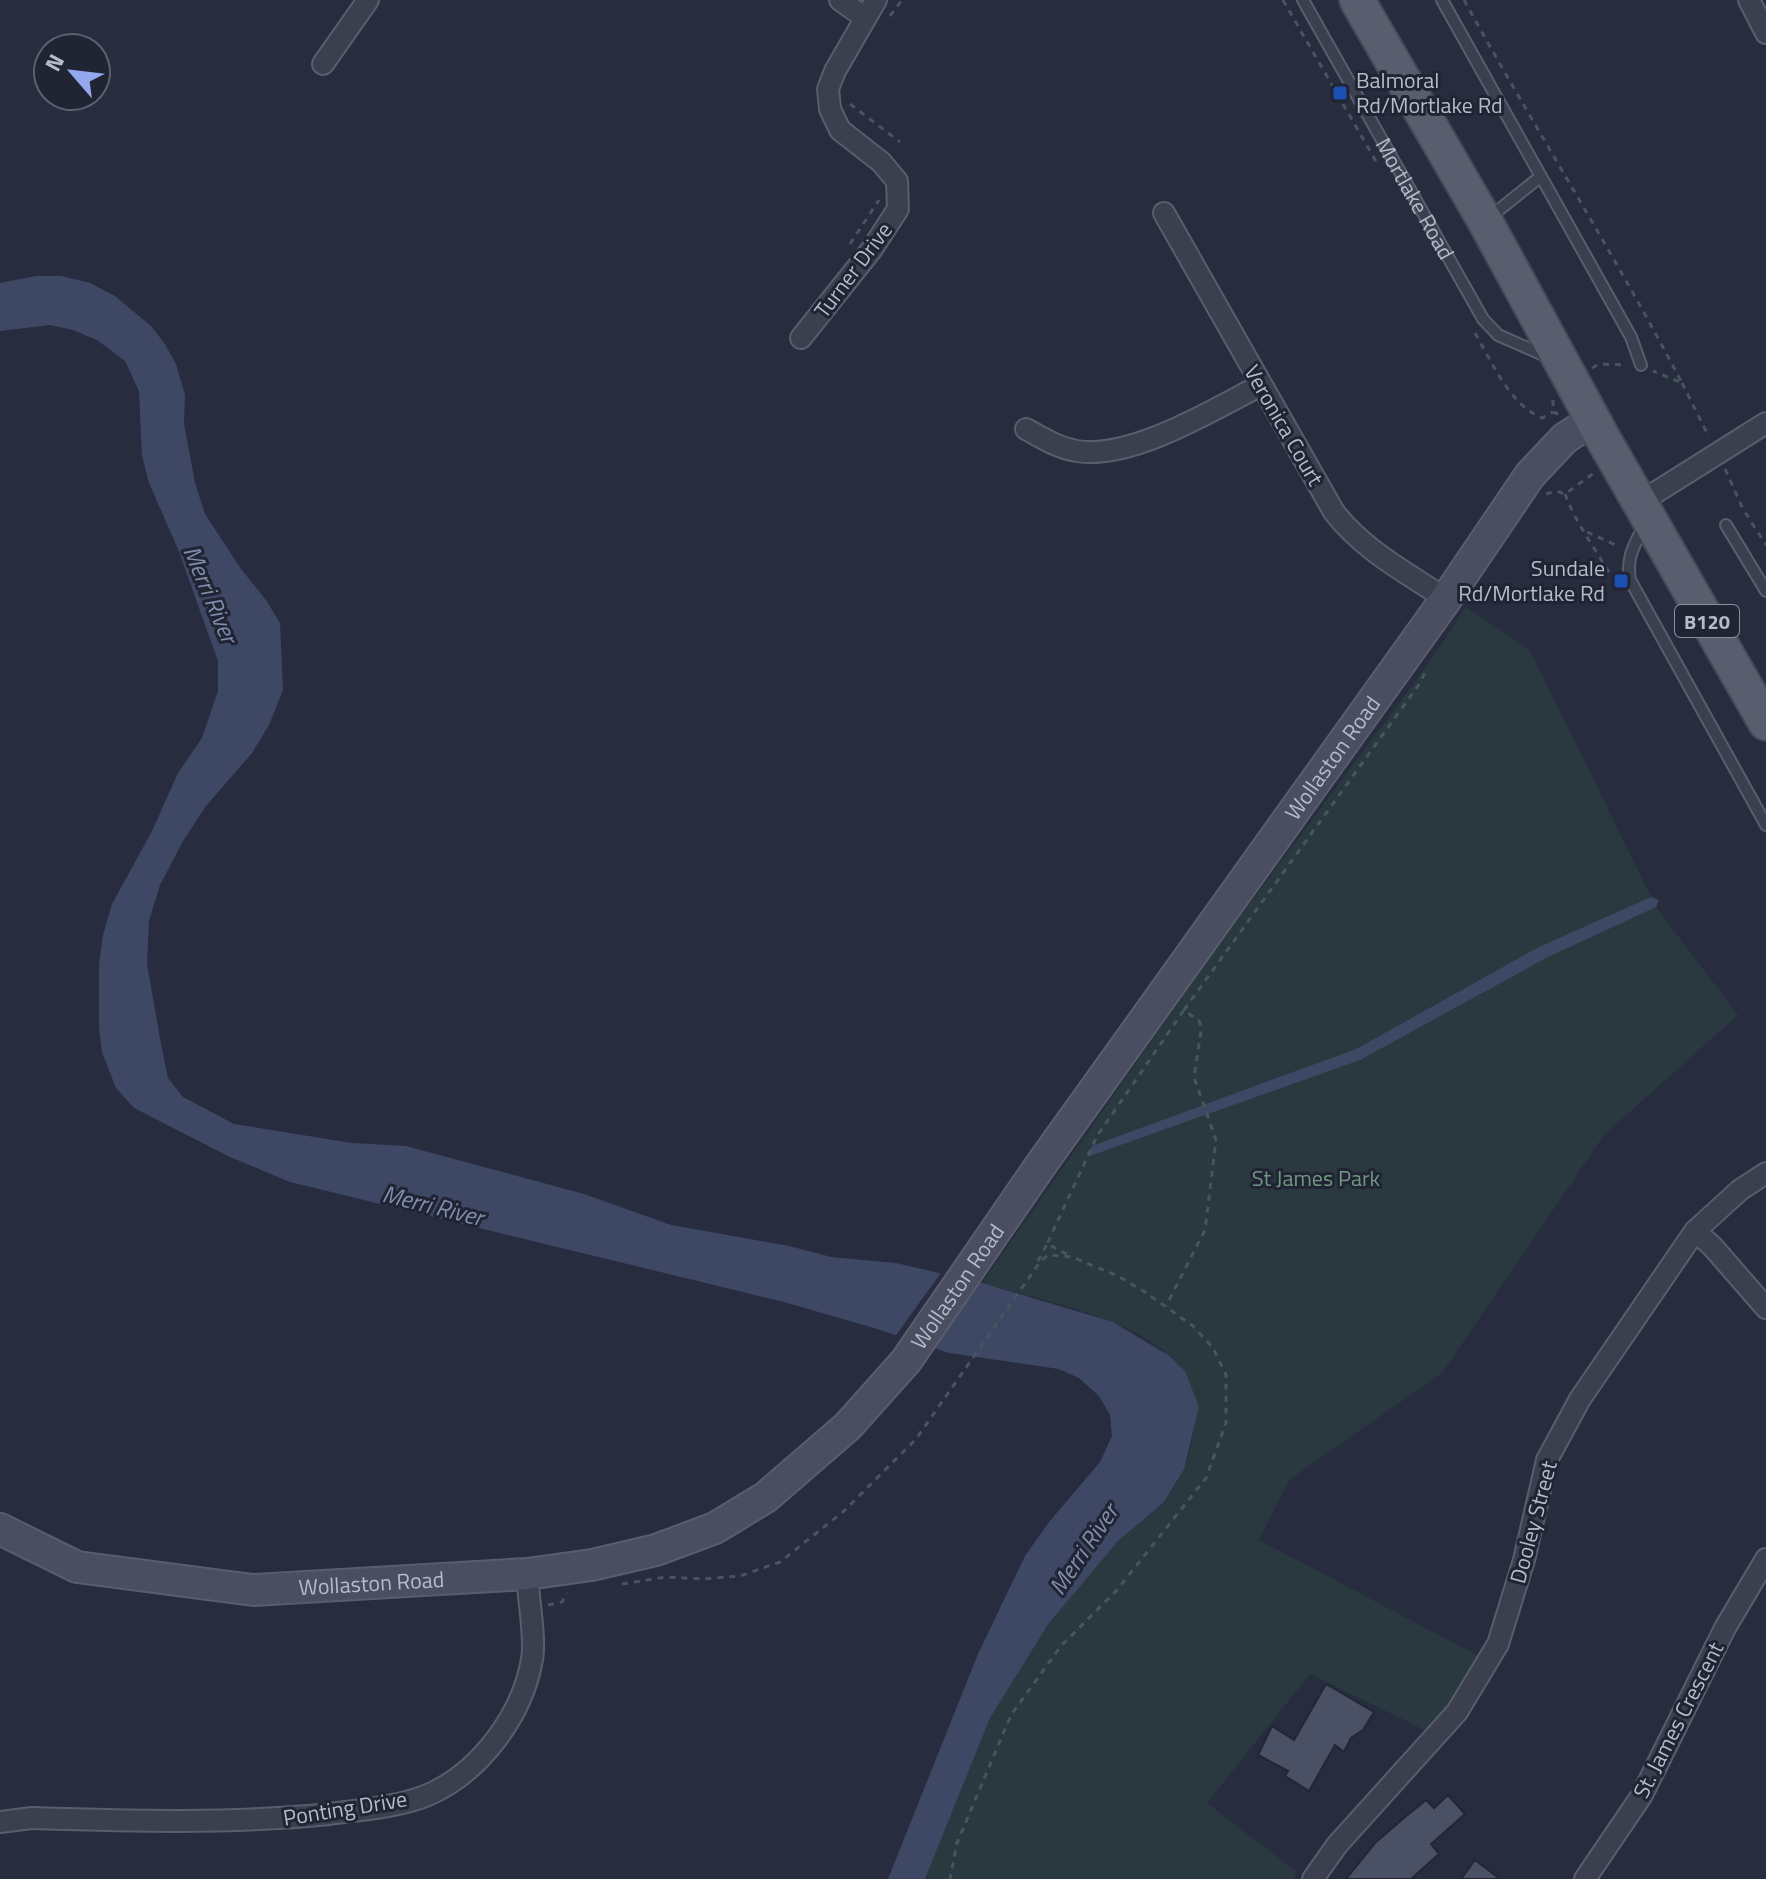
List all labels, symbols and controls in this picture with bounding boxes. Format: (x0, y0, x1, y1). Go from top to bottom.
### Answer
north arrow (32, 32, 112, 112)
text: N (36, 48, 73, 77)
place label: Balmoral Rd/Mortlake Rd (1356, 63, 1503, 122)
marker: Balmoral Rd/Mortlake Rd (1331, 84, 1349, 102)
street label: Mortlake Road (1367, 131, 1463, 266)
street label: Turner Drive (806, 215, 900, 325)
street label: Veronica Court (1236, 358, 1333, 492)
water label: Merri River (174, 540, 249, 651)
place label: Sundale Rd/Mortlake Rd (1458, 551, 1605, 610)
marker: Sundale Rd/Mortlake Rd (1612, 572, 1630, 590)
road number: B120 (1675, 605, 1739, 637)
street label: Wollaston Road (1276, 689, 1389, 827)
park label: St James Park (1252, 1161, 1381, 1195)
water label: Merri River (379, 1175, 491, 1236)
street label: Wollaston Road (902, 1217, 1013, 1356)
street label: Dooley Street (1500, 1457, 1566, 1587)
water label: Merri River (1039, 1493, 1129, 1602)
street label: Wollaston Road (298, 1562, 445, 1604)
street label: St. James Crescent (1624, 1636, 1732, 1804)
street label: Ponting Drive (281, 1781, 409, 1835)

